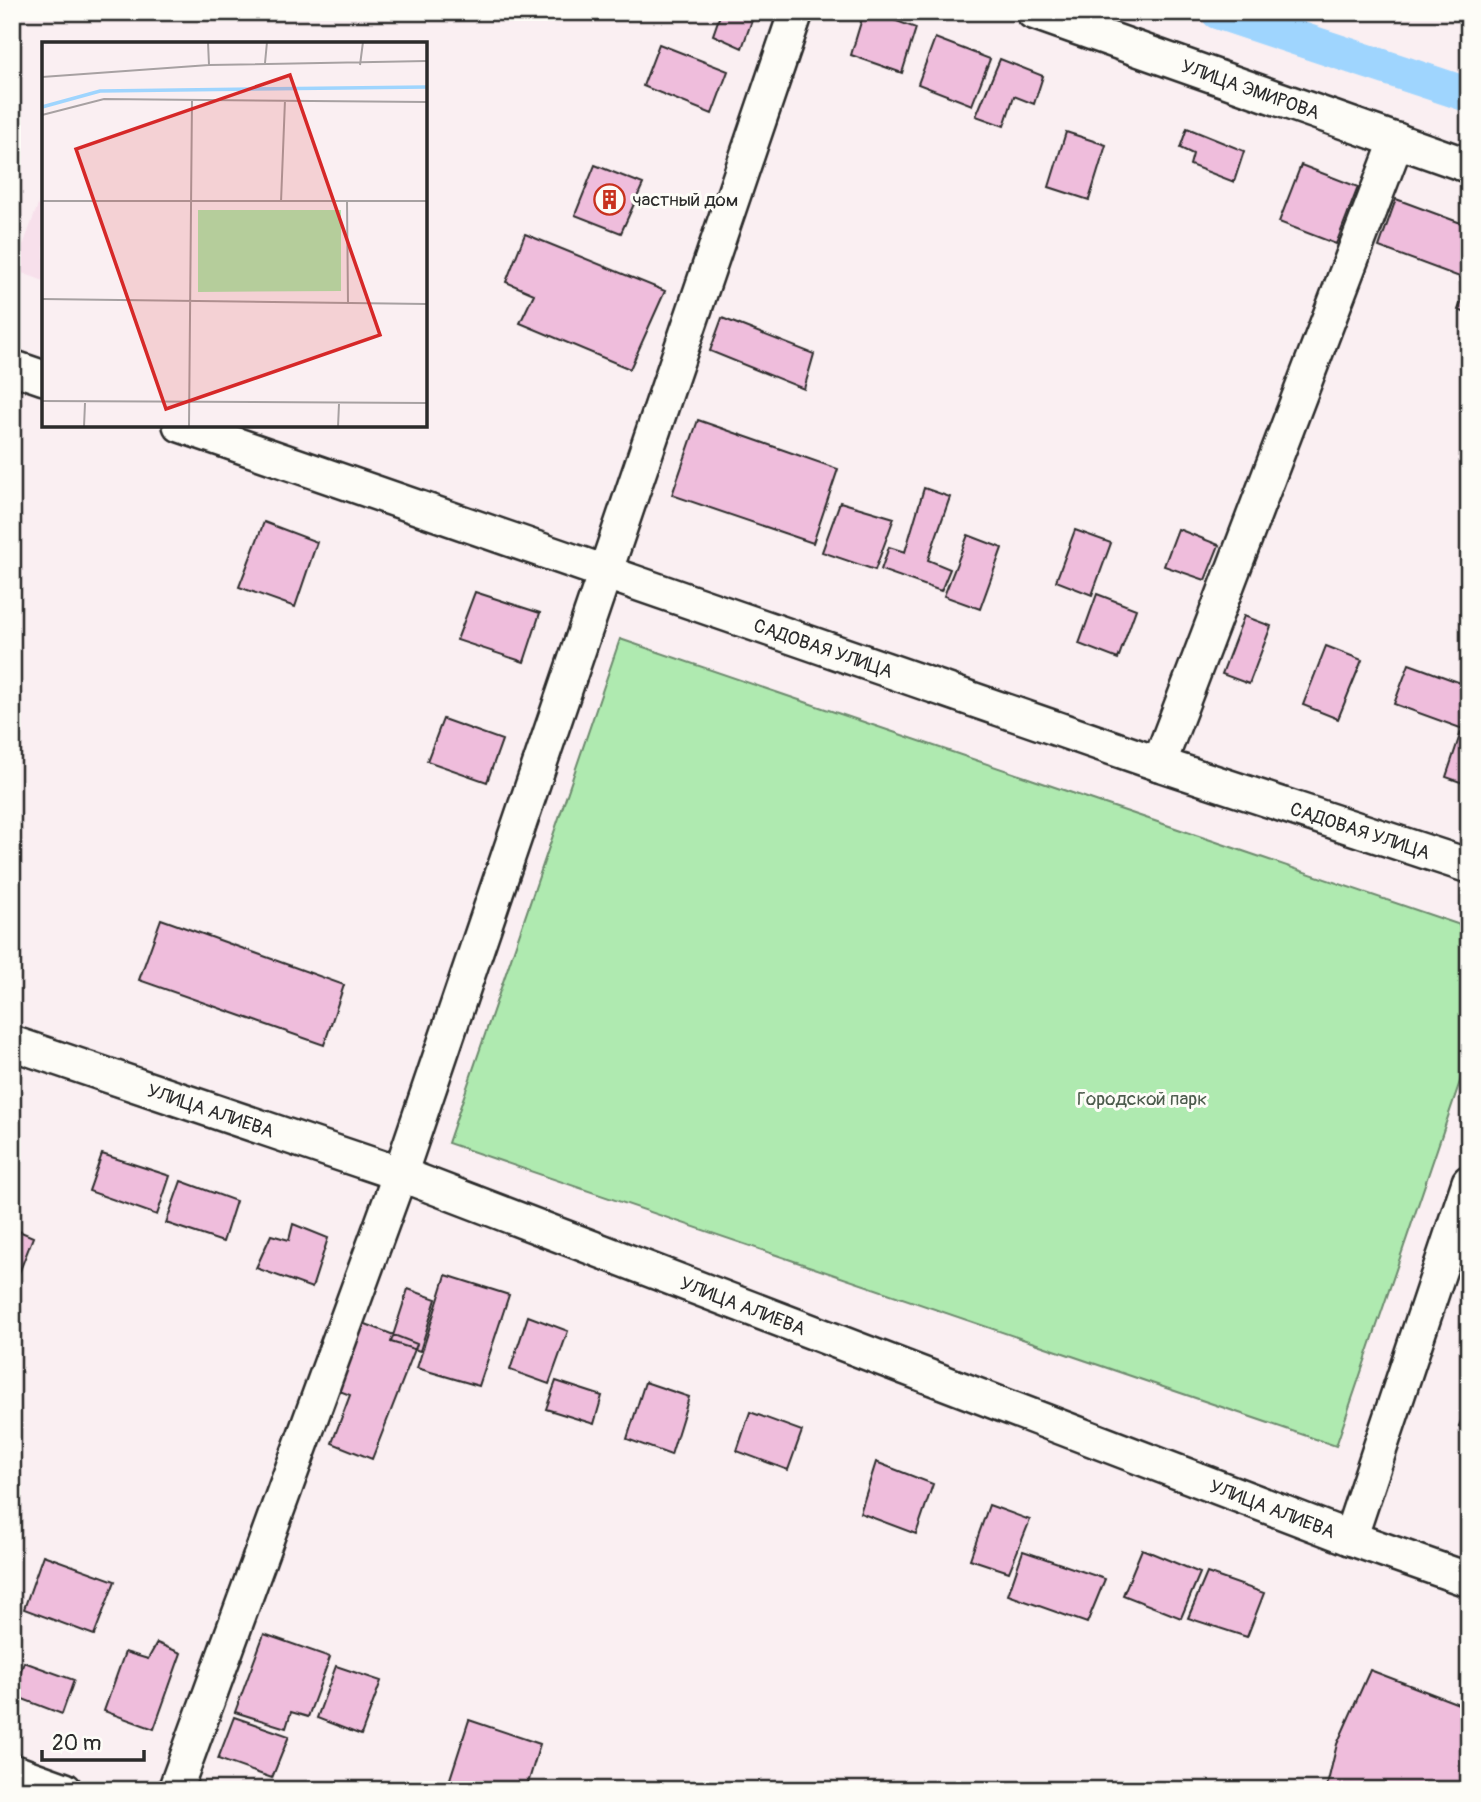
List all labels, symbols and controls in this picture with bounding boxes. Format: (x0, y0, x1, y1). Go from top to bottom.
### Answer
inset map (42, 42, 427, 427)
street label: УЛИЦА ЭМИРОВА (1178, 54, 1323, 125)
building icon: частный дом (592, 182, 626, 216)
place label: частный дом (632, 188, 738, 212)
street label: САДОВАЯ УЛИЦА (750, 614, 896, 684)
street label: САДОВАЯ УЛИЦА (1287, 797, 1433, 865)
street label: УЛИЦА АЛИЕВА (144, 1079, 277, 1144)
park label: Городской парк (1077, 1087, 1207, 1111)
street label: УЛИЦА АЛИЕВА (677, 1272, 809, 1341)
street label: УЛИЦА АЛИЕВА (1206, 1474, 1338, 1544)
scale bar (42, 1718, 144, 1762)
text: 20 m (52, 1730, 101, 1757)

